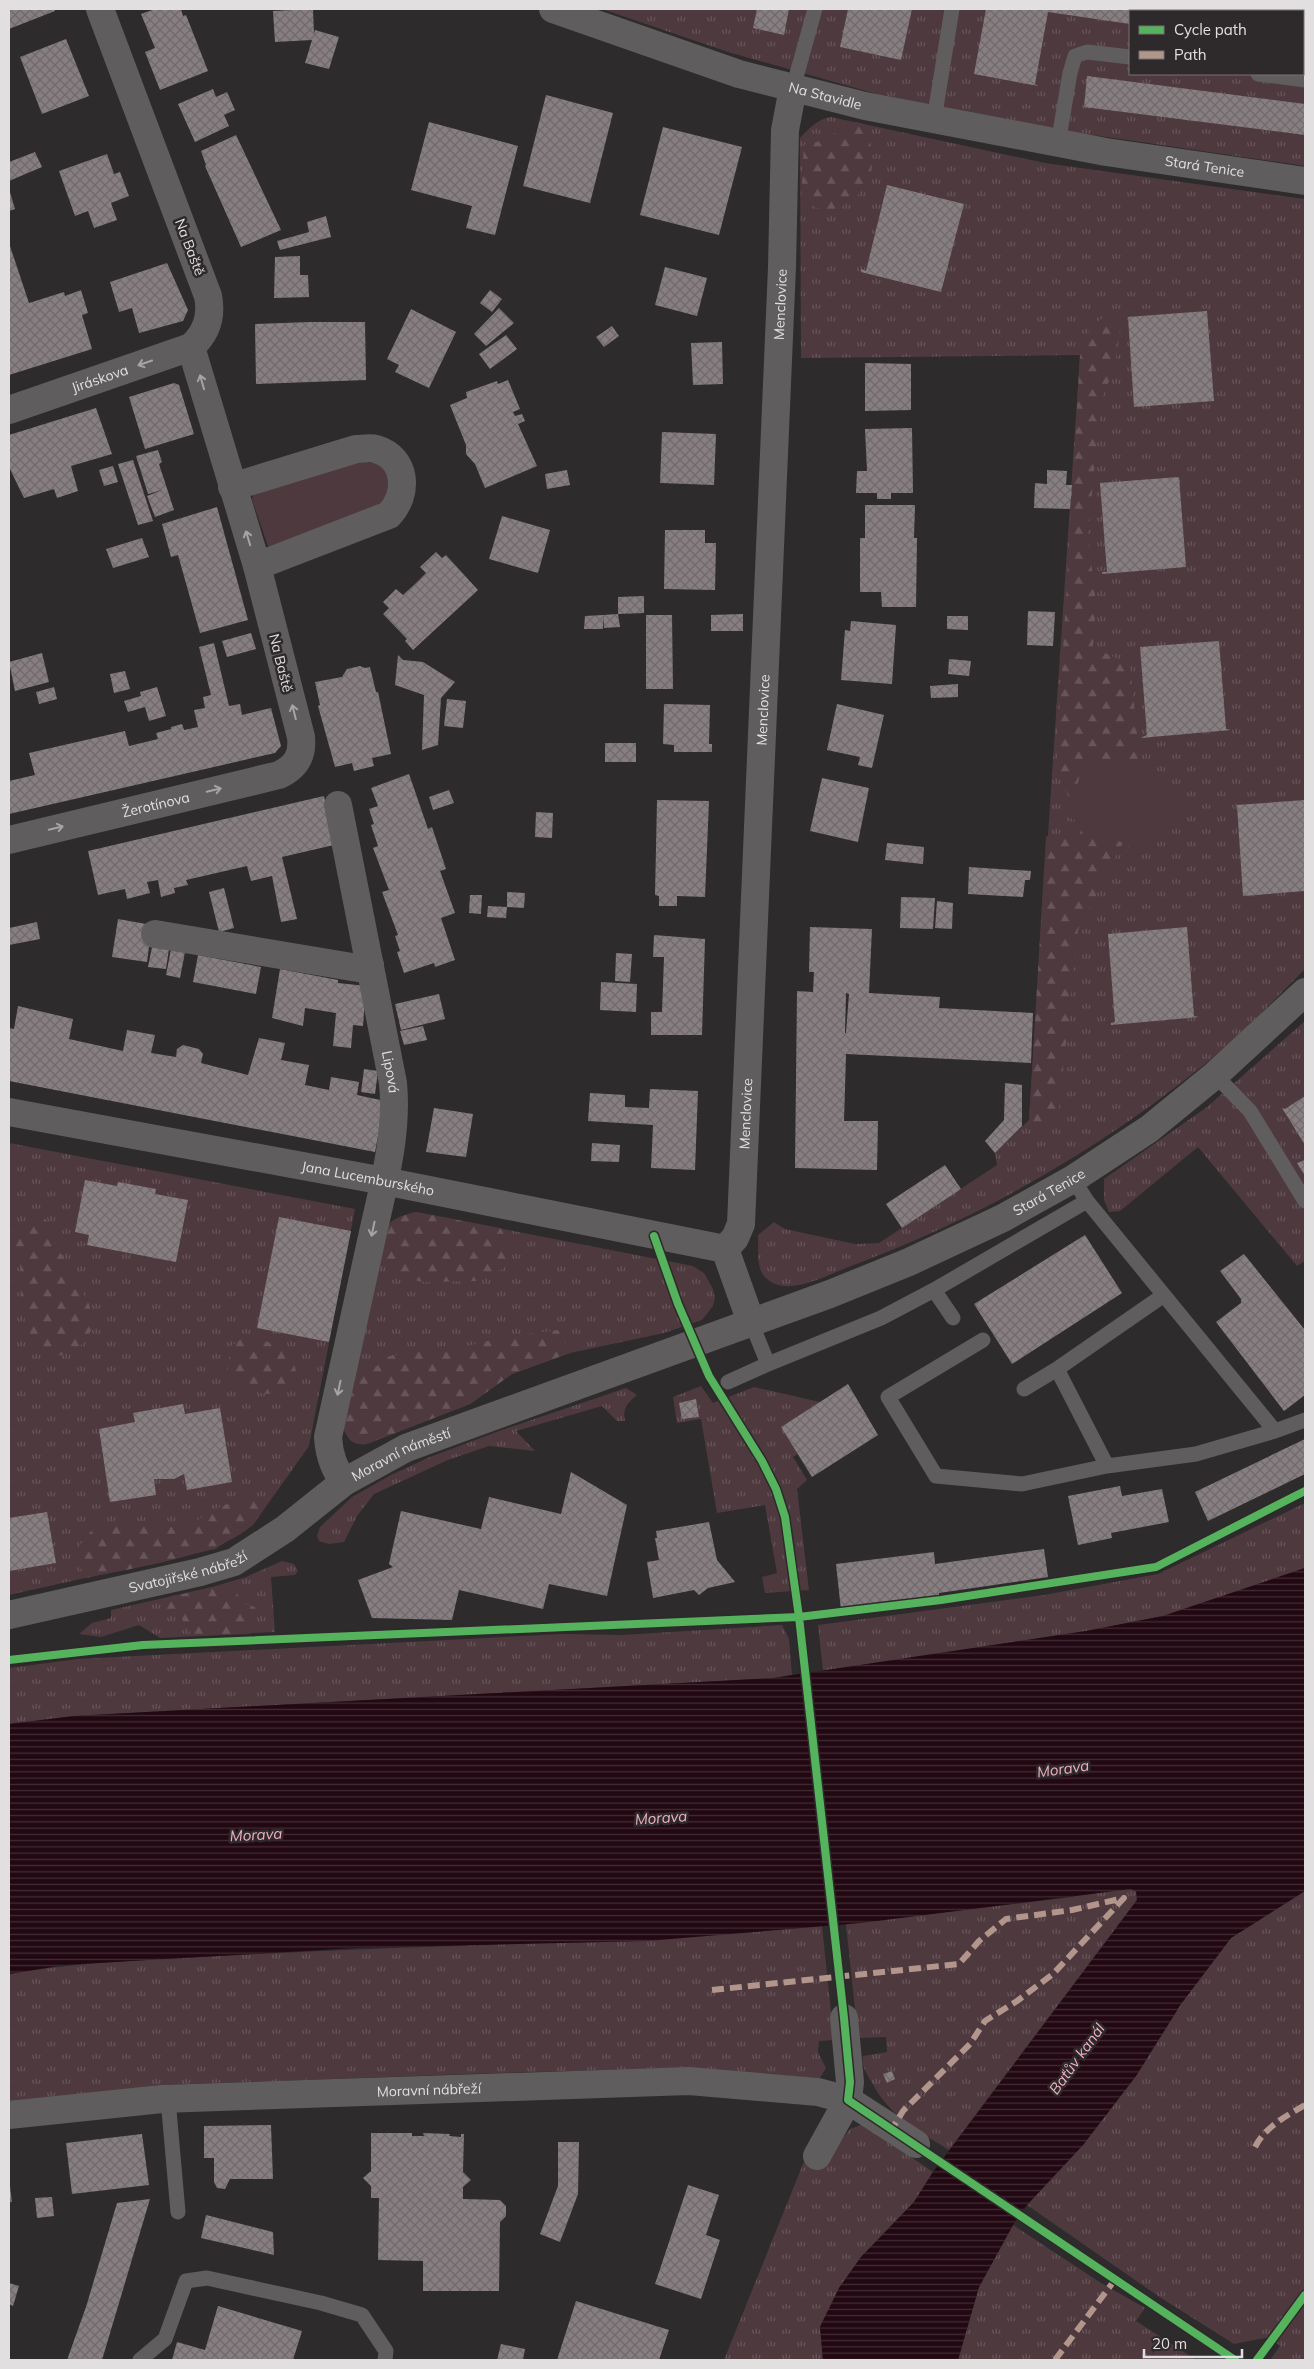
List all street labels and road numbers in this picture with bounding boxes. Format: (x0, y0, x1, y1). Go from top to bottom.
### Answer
street label: Na Stavidle (787, 78, 864, 114)
street label: Stará Tenice (1164, 152, 1246, 181)
street label: Na Baště (171, 216, 209, 278)
street label: Menclovice (770, 268, 791, 340)
street label: Jiráskova (69, 360, 131, 397)
street label: Na Baště (265, 632, 297, 694)
street label: Menclovice (753, 674, 774, 746)
street label: Žerotínova (120, 788, 191, 821)
street label: Lipová (378, 1049, 403, 1094)
street label: Menclovice (735, 1078, 756, 1150)
street label: Jana Lucemburského (300, 1157, 436, 1200)
street label: Stará Tenice (1010, 1164, 1089, 1220)
street label: Moravní náměstí (348, 1423, 454, 1485)
street label: Svatojiřské nábřeží (127, 1546, 251, 1597)
street label: Moravní nábřeží (377, 2079, 482, 2101)

